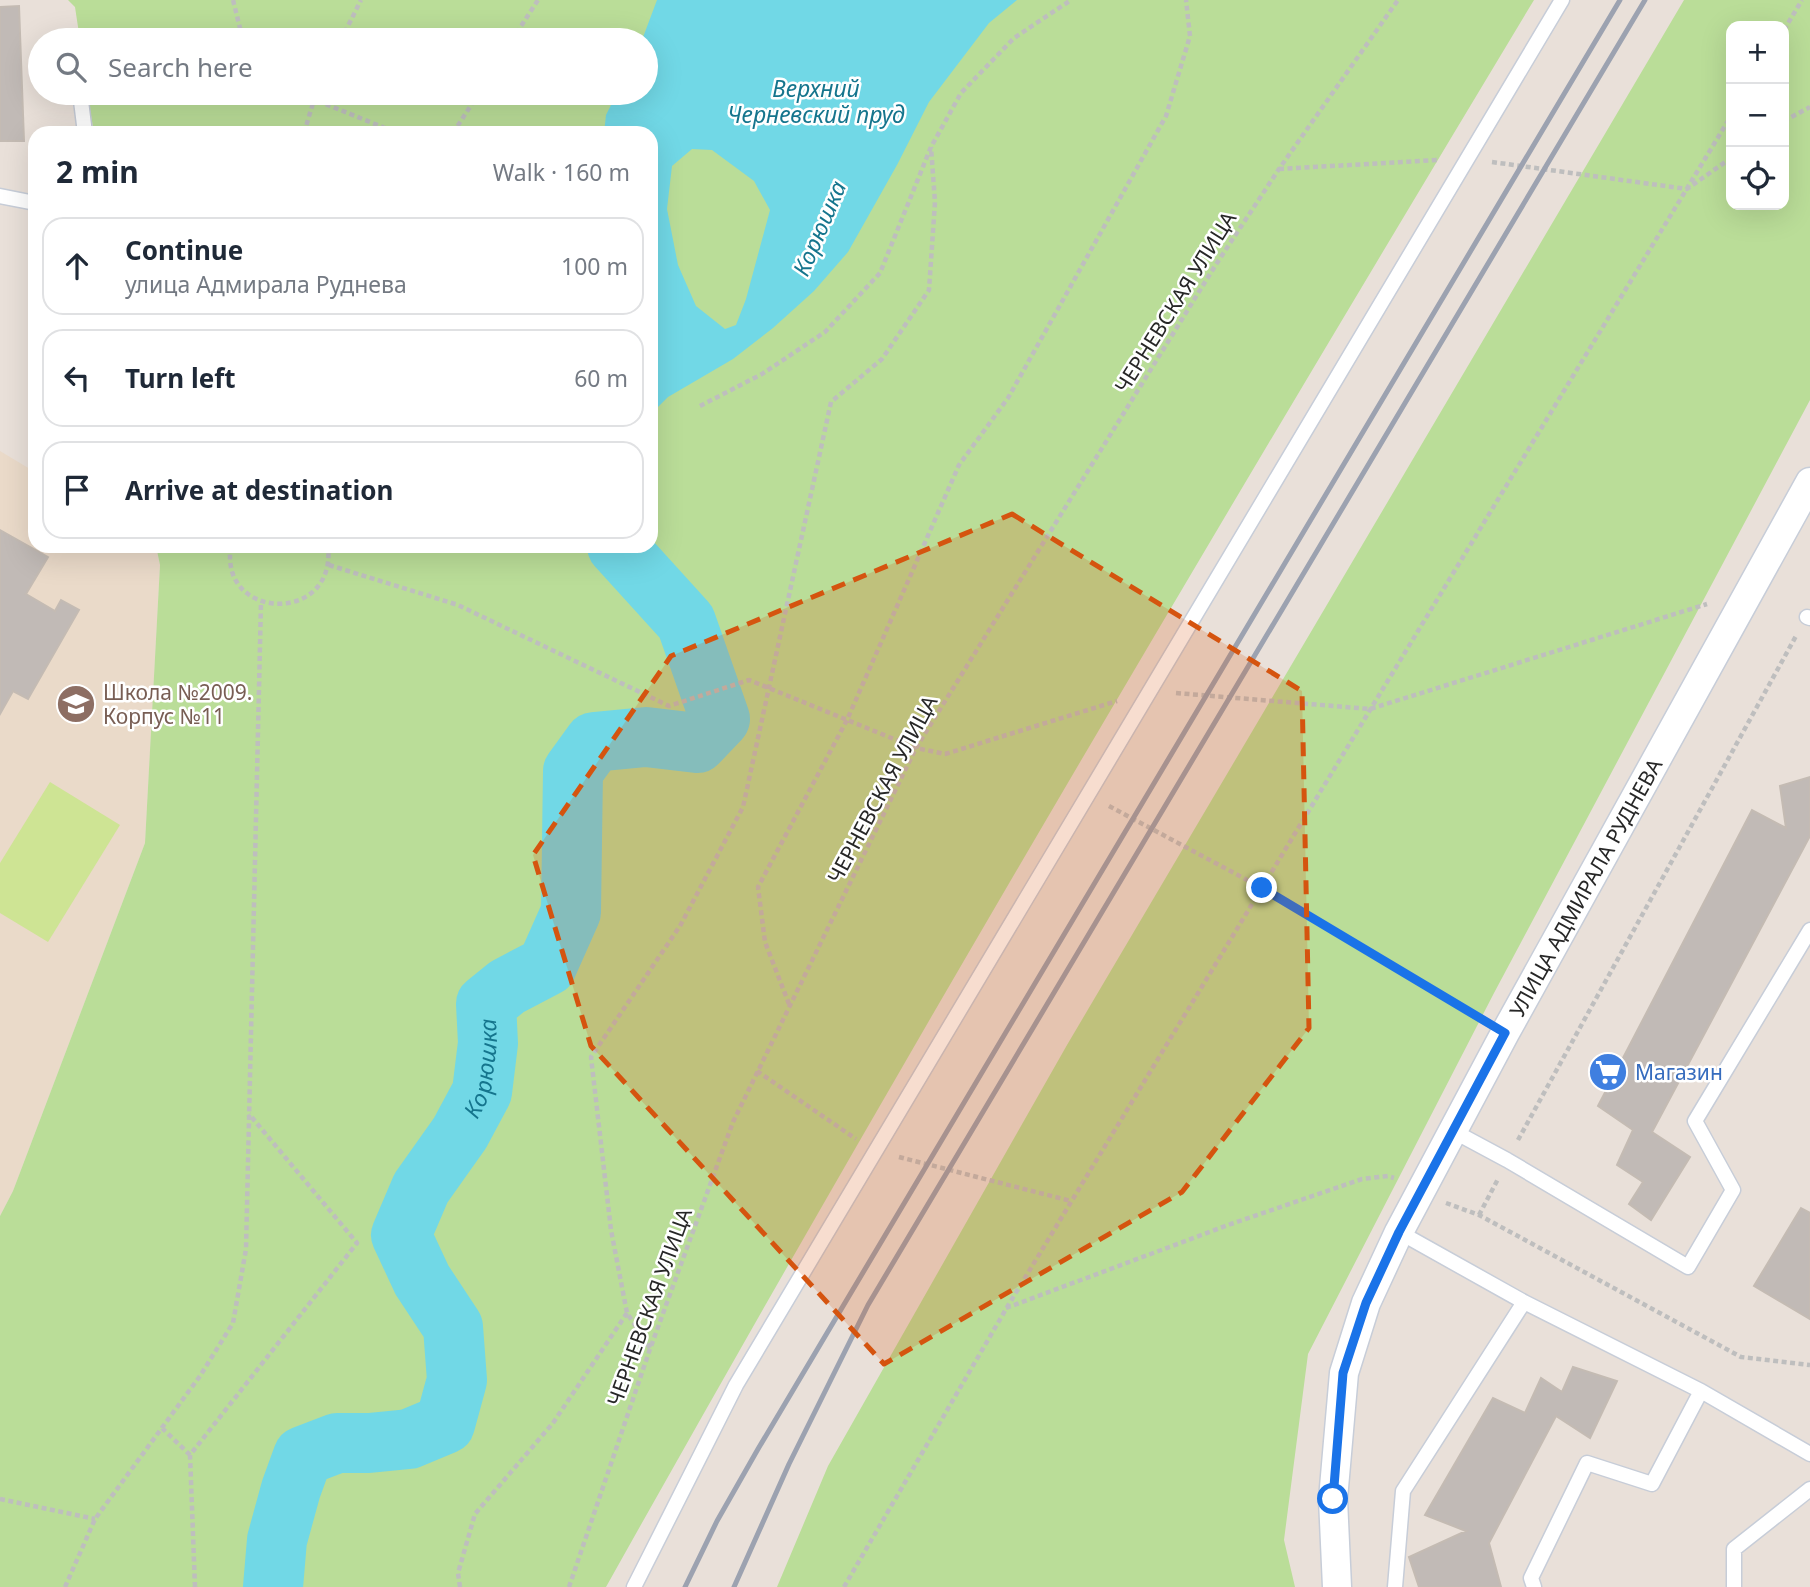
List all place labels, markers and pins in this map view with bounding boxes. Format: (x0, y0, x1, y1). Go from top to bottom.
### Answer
place label: Школа №2009. Корпус №11 (103, 678, 253, 730)
school or university icon: Школа №2009. Корпус №11 (55, 683, 97, 725)
supermarket icon: Магазин (1587, 1051, 1629, 1093)
place label: Магазин (1635, 1058, 1723, 1086)

